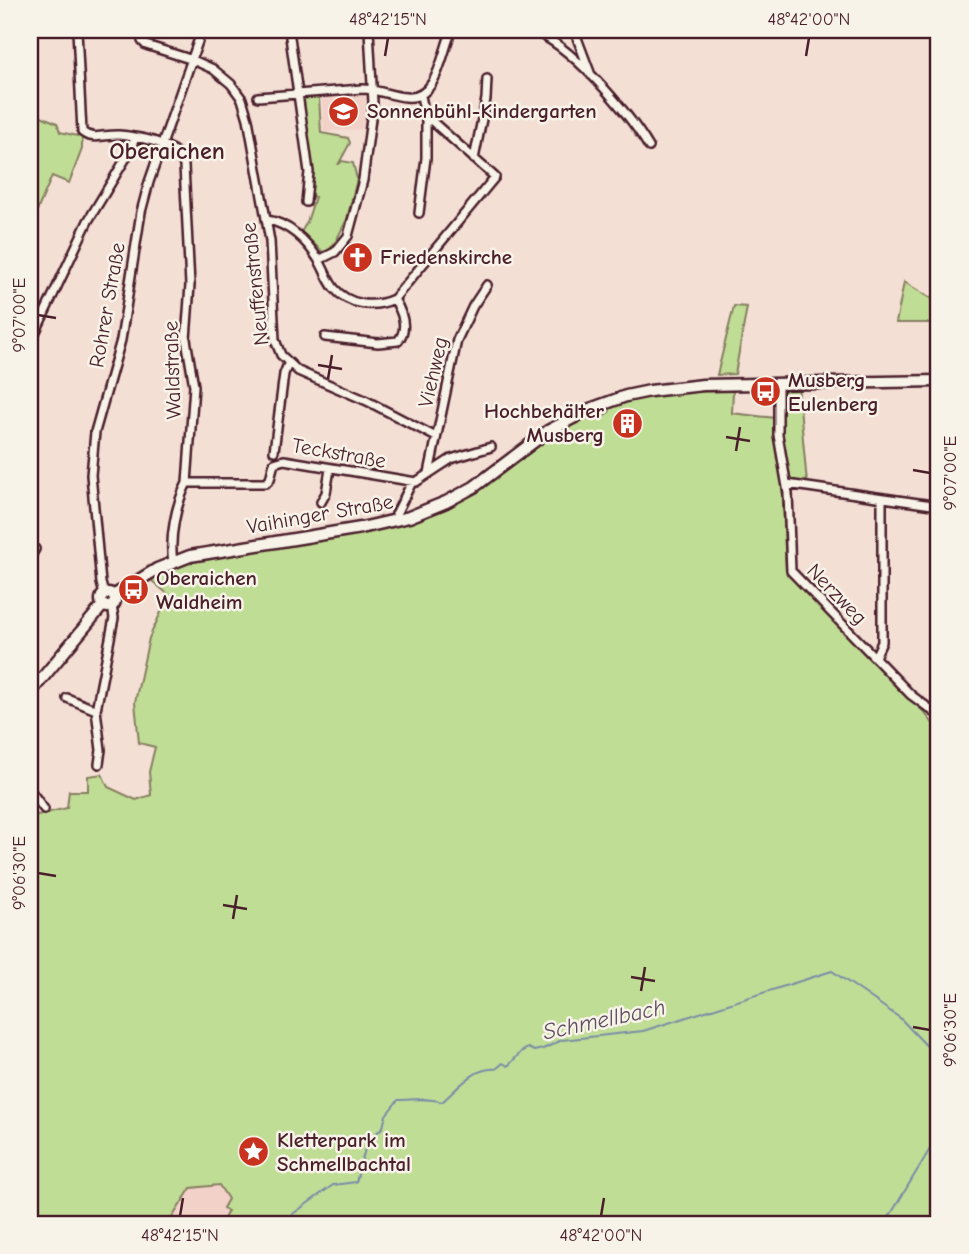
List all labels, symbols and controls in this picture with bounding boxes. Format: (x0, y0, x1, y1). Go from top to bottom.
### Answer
text: 48°42'15"N (349, 9, 427, 30)
text: 48°42'00"N (768, 9, 850, 30)
school or university icon: Sonnenbühl-Kindergarten (327, 94, 361, 128)
place label: Sonnenbühl-Kindergarten (367, 99, 597, 123)
district label: Oberaichen (109, 137, 225, 165)
street label: Neuffenstraße (237, 221, 273, 347)
church icon: Friedenskirche (340, 240, 374, 274)
street label: Rohrer Straße (84, 241, 130, 369)
place label: Friedenskirche (380, 245, 512, 269)
text: 9°07'00"E (9, 277, 30, 352)
street label: Waldstraße (158, 320, 186, 420)
street label: Viehweg (413, 334, 453, 410)
place label: Musberg Eulenberg (788, 368, 879, 416)
bus stop icon: Musberg Eulenberg (748, 375, 782, 409)
place label: Hochbehälter Musberg (484, 399, 605, 447)
building icon: Hochbehälter Musberg (610, 406, 644, 440)
street label: Teckstraße (290, 433, 388, 473)
text: 9°07'00"E (940, 435, 961, 510)
street label: Vaihinger Straße (245, 489, 395, 539)
street label: Nerzweg (802, 558, 872, 630)
place label: Oberaichen Waldheim (156, 566, 257, 614)
bus stop icon: Oberaichen Waldheim (116, 573, 150, 607)
text: 9°06'30"E (9, 836, 30, 910)
water label: Schmellbach (540, 993, 668, 1046)
text: 9°06'30"E (940, 993, 961, 1067)
place label: Kletterpark im Schmellbachtal (277, 1128, 411, 1176)
place icon: Kletterpark im Schmellbachtal (237, 1135, 271, 1169)
text: 48°42'15"N (141, 1225, 219, 1246)
text: 48°42'00"N (560, 1225, 642, 1246)

